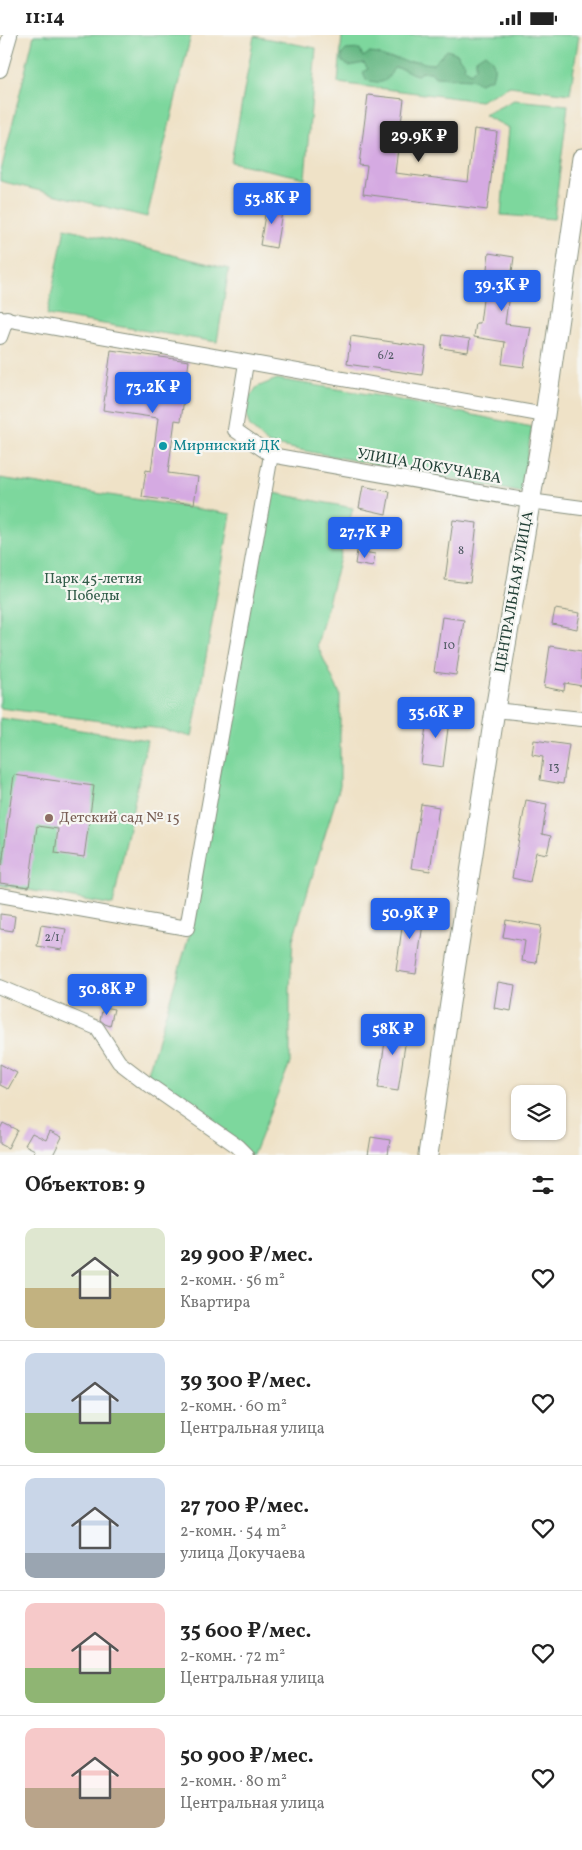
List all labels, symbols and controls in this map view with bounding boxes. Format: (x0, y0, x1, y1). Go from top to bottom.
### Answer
text: 11:14 (25, 5, 65, 31)
pin: 29.9K ₽ (373, 121, 465, 163)
text: 29.9K ₽ (391, 126, 447, 148)
pin: 53.8K ₽ (226, 183, 318, 225)
text: 53.8K ₽ (245, 188, 299, 210)
pin: 39.3K ₽ (456, 269, 548, 312)
text: 39.3K ₽ (475, 275, 529, 297)
house number: 6/2 (378, 348, 394, 364)
pin: 73.2K ₽ (107, 371, 199, 414)
text: 73.2K ₽ (126, 377, 180, 399)
place label: Мирниский ДК (173, 436, 280, 457)
marker: Мирниский ДК (157, 440, 169, 452)
street label: УЛИЦА ДОКУЧАЕВА (355, 444, 503, 490)
street label: ЦЕНТРАЛЬНАЯ УЛИЦА (490, 509, 540, 675)
pin: 27.7K ₽ (319, 517, 411, 559)
text: 27.7K ₽ (339, 522, 391, 544)
house number: 8 (458, 543, 464, 559)
park label: Парк 45-летия Победы (44, 569, 142, 607)
house number: 10 (443, 638, 455, 654)
pin: 35.6K ₽ (390, 697, 482, 739)
text: 35.6K ₽ (409, 702, 463, 724)
house number: 13 (549, 760, 559, 776)
place label: Детский сад № 15 (59, 808, 180, 829)
marker: Детский сад № 15 (43, 812, 55, 824)
pin: 50.9K ₽ (364, 897, 456, 940)
text: 50.9K ₽ (382, 903, 438, 925)
house number: 2/1 (44, 930, 60, 946)
pin: 30.8K ₽ (61, 973, 153, 1016)
text: 30.8K ₽ (79, 979, 135, 1001)
pin: 58K ₽ (358, 1013, 428, 1056)
text: 58K ₽ (372, 1019, 414, 1041)
map controls (511, 1085, 566, 1140)
button: layers (511, 1085, 566, 1140)
text: Объектов: 9 (25, 1171, 145, 1200)
icon: filters (529, 1171, 557, 1199)
text: 29 900 ₽/мес. (180, 1241, 313, 1270)
icon: home (65, 1248, 125, 1308)
icon: heart (529, 1264, 557, 1292)
text: 2-комн. · 56 m² (180, 1270, 285, 1292)
text: Квартира (180, 1292, 250, 1314)
text: 39 300 ₽/мес. (180, 1367, 312, 1396)
icon: home (65, 1373, 125, 1433)
icon: heart (529, 1389, 557, 1417)
text: 2-комн. · 60 m² (180, 1396, 287, 1418)
text: Центральная улица (180, 1418, 325, 1440)
text: 27 700 ₽/мес. (180, 1492, 309, 1521)
icon: home (65, 1498, 125, 1558)
icon: heart (529, 1514, 557, 1542)
text: 2-комн. · 54 m² (180, 1521, 286, 1543)
text: улица Докучаева (180, 1543, 305, 1565)
text: 35 600 ₽/мес. (180, 1617, 311, 1646)
icon: home (65, 1623, 125, 1683)
icon: heart (529, 1639, 557, 1667)
text: 2-комн. · 72 m² (180, 1646, 285, 1668)
text: Центральная улица (180, 1668, 325, 1690)
text: 50 900 ₽/мес. (180, 1742, 314, 1771)
icon: home (65, 1748, 125, 1808)
icon: heart (529, 1764, 557, 1792)
text: 2-комн. · 80 m² (180, 1771, 287, 1793)
text: Центральная улица (180, 1793, 325, 1815)

